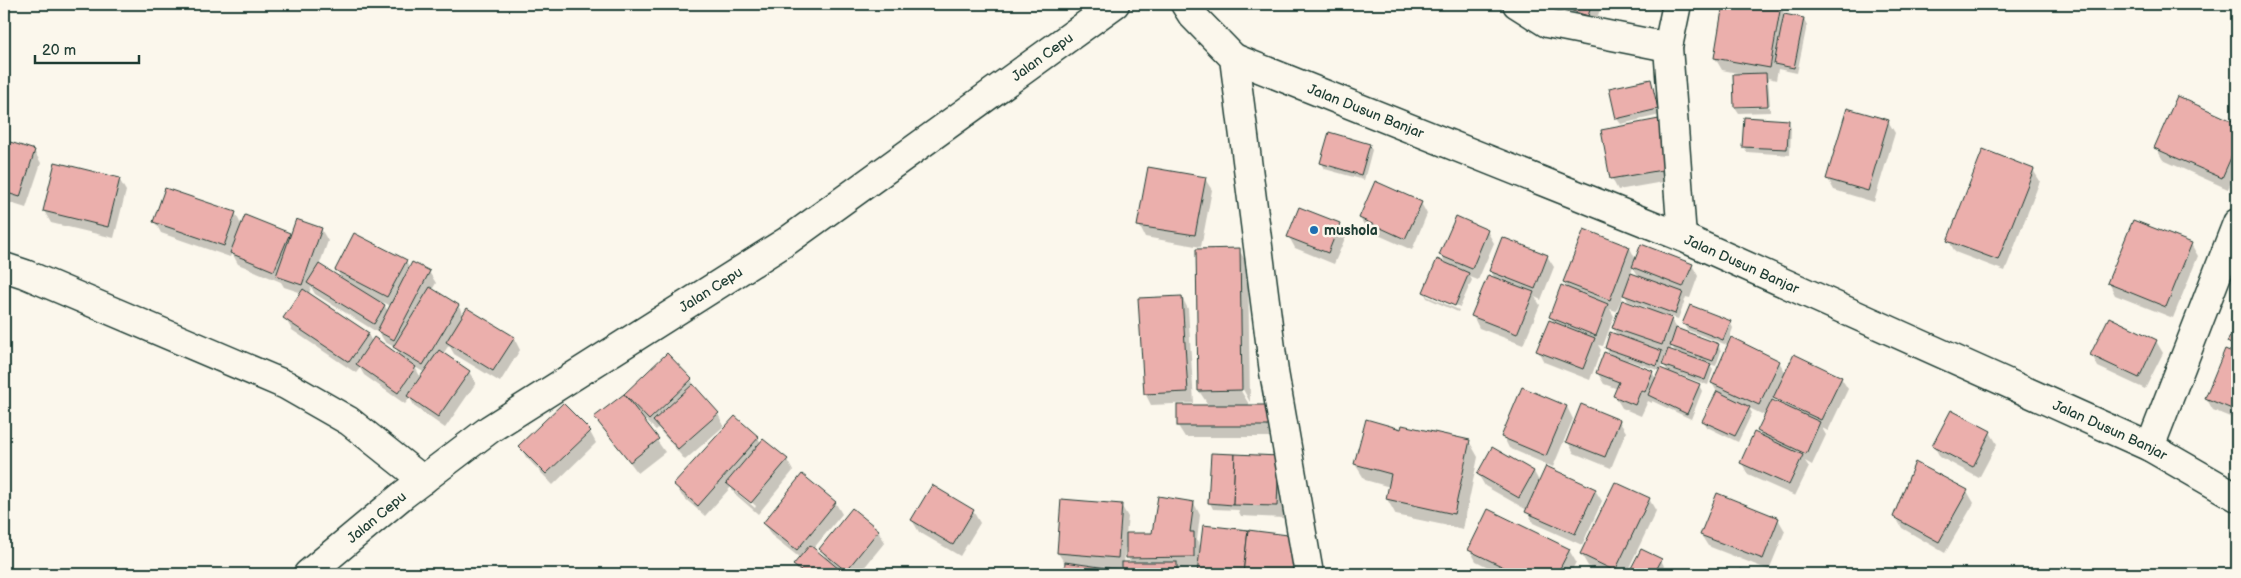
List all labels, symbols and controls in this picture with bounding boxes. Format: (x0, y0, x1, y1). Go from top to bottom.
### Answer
street label: Jalan Cepu (1008, 29, 1076, 85)
scale bar (35, 32, 139, 64)
text: 20 m (42, 41, 76, 60)
street label: Jalan Dusun Banjar (1305, 80, 1427, 142)
place label: mushola (1324, 222, 1378, 239)
marker: mushola (1308, 224, 1320, 236)
street label: Jalan Dusun Banjar (1682, 231, 1803, 297)
street label: Jalan Cepu (676, 263, 746, 316)
street label: Jalan Dusun Banjar (2050, 396, 2171, 464)
street label: Jalan Cepu (343, 488, 409, 547)

